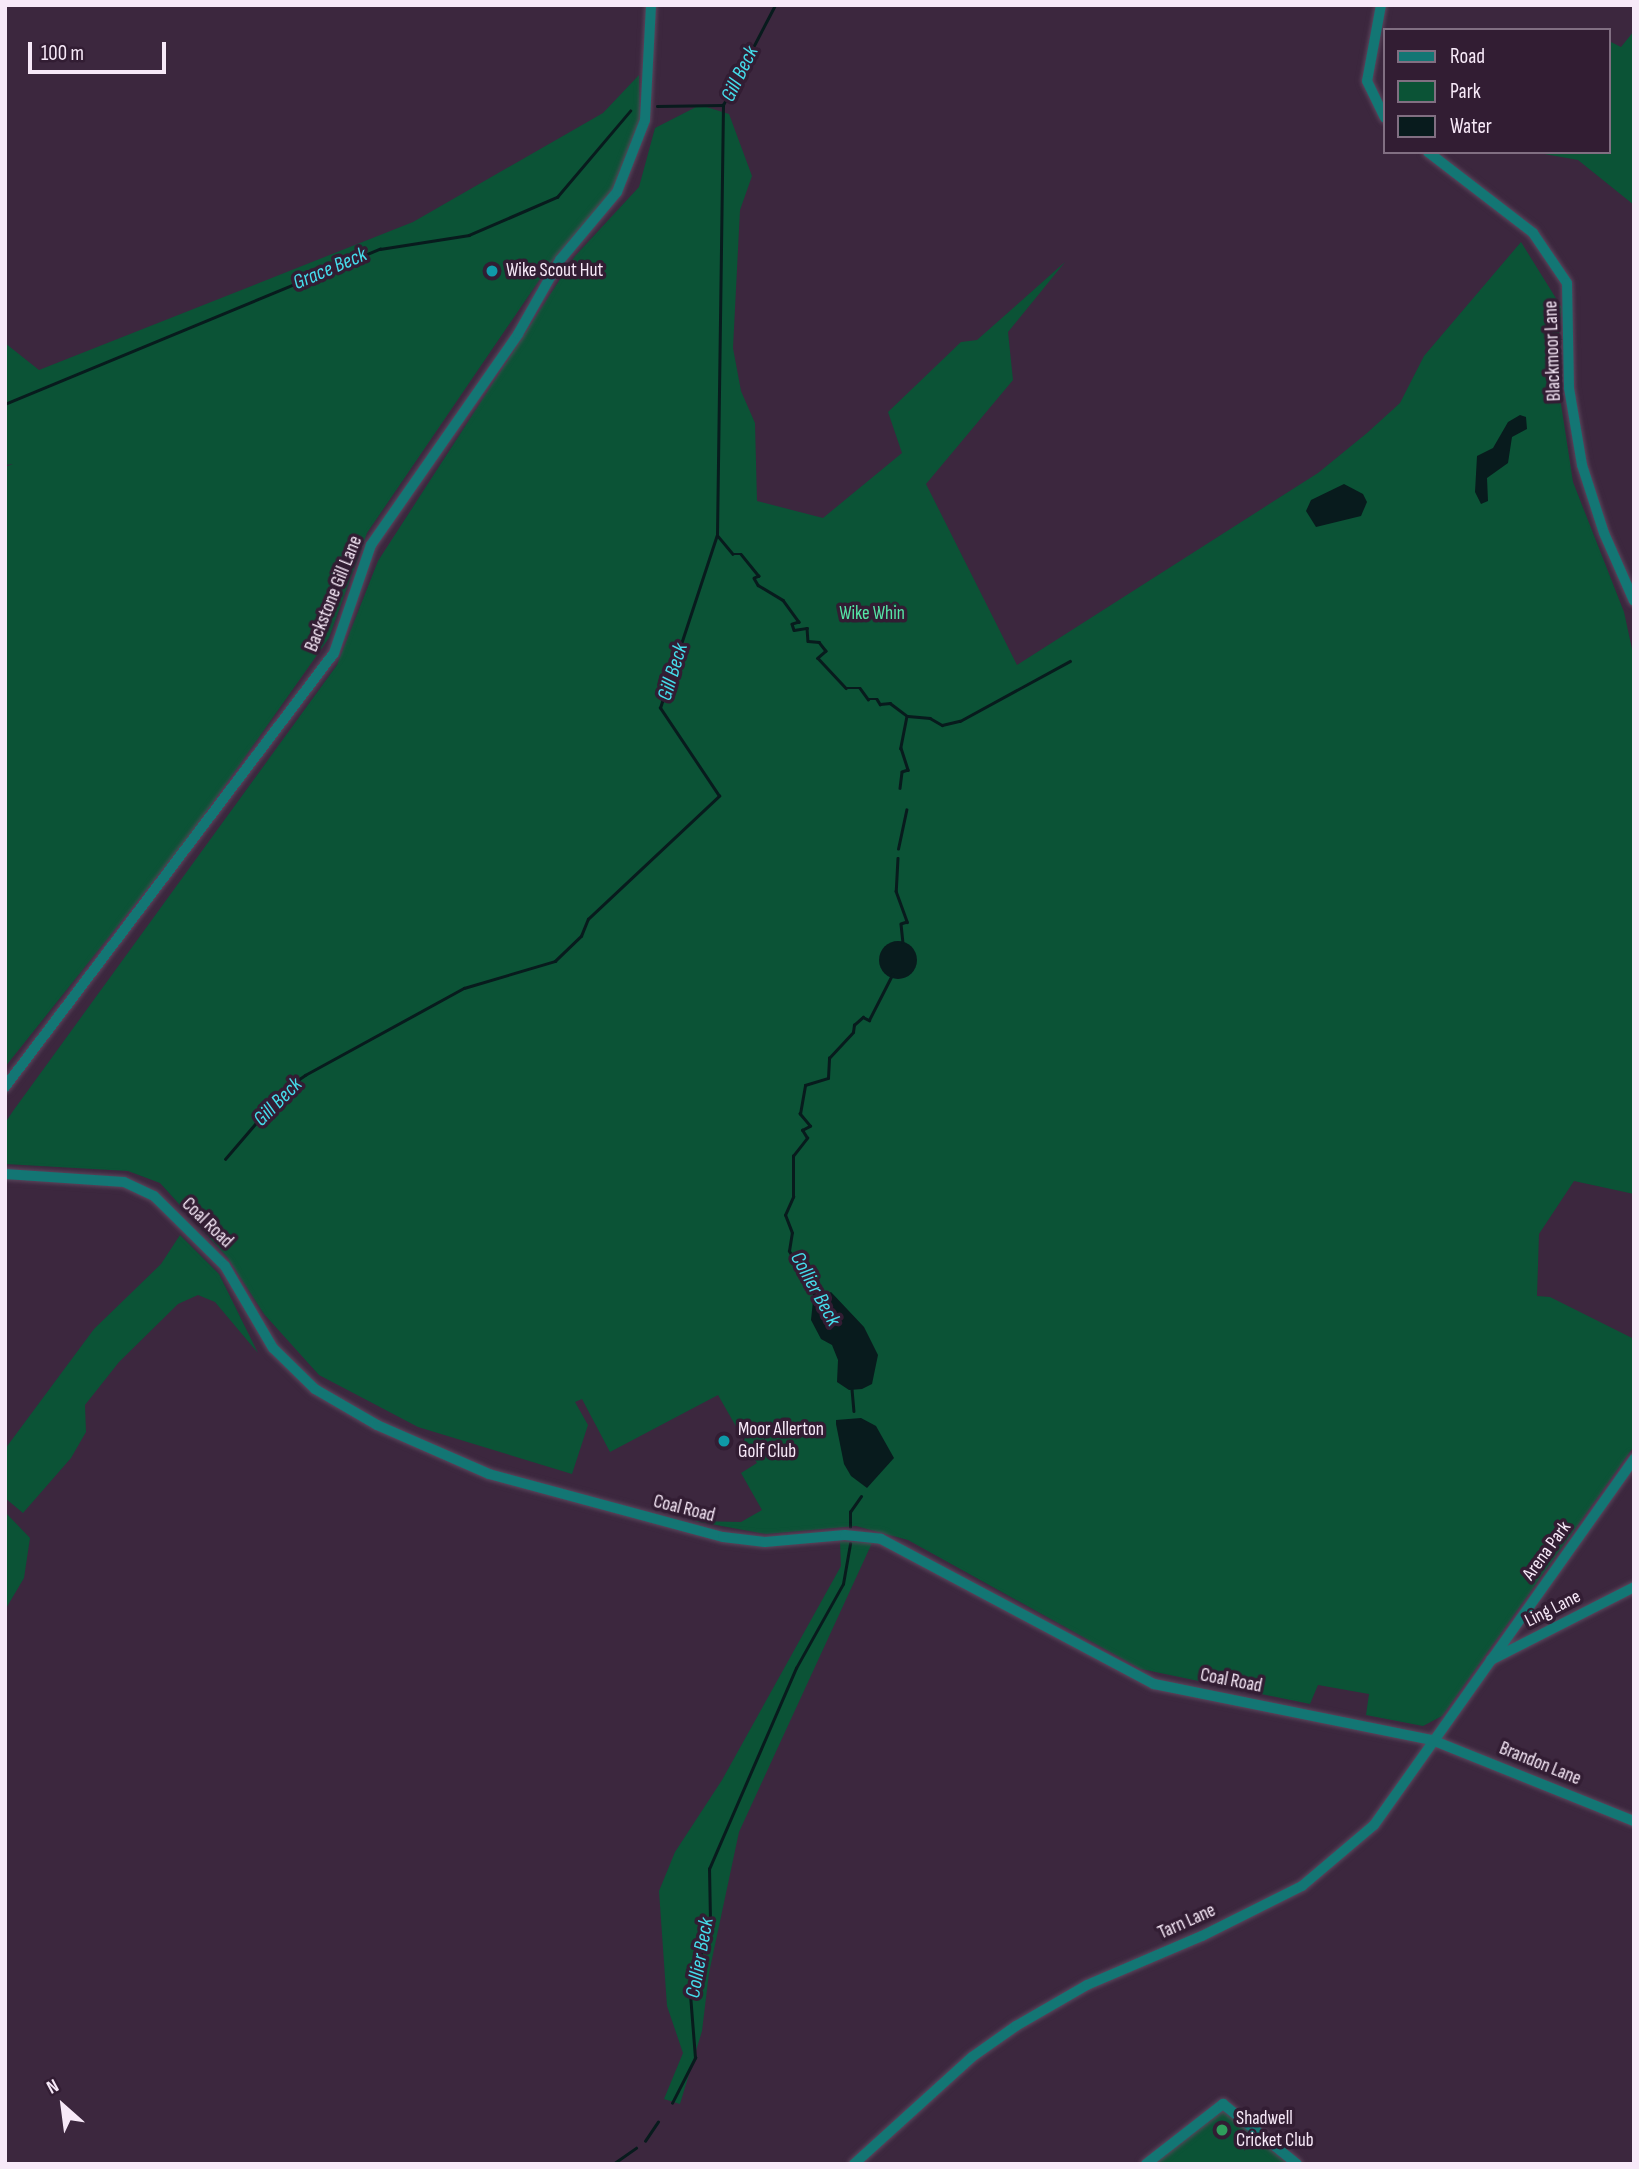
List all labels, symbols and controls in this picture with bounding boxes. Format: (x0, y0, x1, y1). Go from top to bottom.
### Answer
scale bar (32, 28, 170, 72)
legend (1384, 28, 1611, 154)
text: 100 m (41, 41, 84, 66)
water label: Gill Beck (716, 42, 764, 106)
text: Road (1450, 44, 1485, 69)
text: Park (1450, 79, 1481, 104)
text: Water (1450, 114, 1492, 139)
water label: Grace Beck (289, 242, 371, 296)
place label: Wike Scout Hut (506, 260, 603, 282)
marker: Wike Scout Hut (484, 263, 500, 279)
street label: Blackmoor Lane (1540, 300, 1566, 402)
street label: Backstone Gill Lane (300, 533, 368, 655)
park label: Wike Whin (839, 603, 905, 625)
water label: Gill Beck (652, 640, 694, 704)
water label: Gill Beck (248, 1072, 308, 1132)
street label: Coal Road (177, 1193, 237, 1253)
water label: Collier Beck (784, 1247, 846, 1331)
place label: Moor Allerton Golf Club (738, 1419, 824, 1463)
marker: Moor Allerton Golf Club (716, 1433, 732, 1449)
street label: Coal Road (651, 1490, 717, 1528)
street label: Arena Park (1518, 1517, 1576, 1585)
street label: Ling Lane (1521, 1585, 1585, 1633)
street label: Coal Road (1198, 1664, 1264, 1698)
street label: Brandon Lane (1496, 1737, 1584, 1791)
street label: Tarn Lane (1155, 1899, 1219, 1945)
water label: Collier Beck (681, 1916, 719, 2000)
north arrow (28, 2071, 98, 2141)
text: N (43, 2074, 63, 2100)
place label: Shadwell Cricket Club (1236, 2108, 1314, 2152)
marker: Shadwell Cricket Club (1214, 2122, 1230, 2138)

